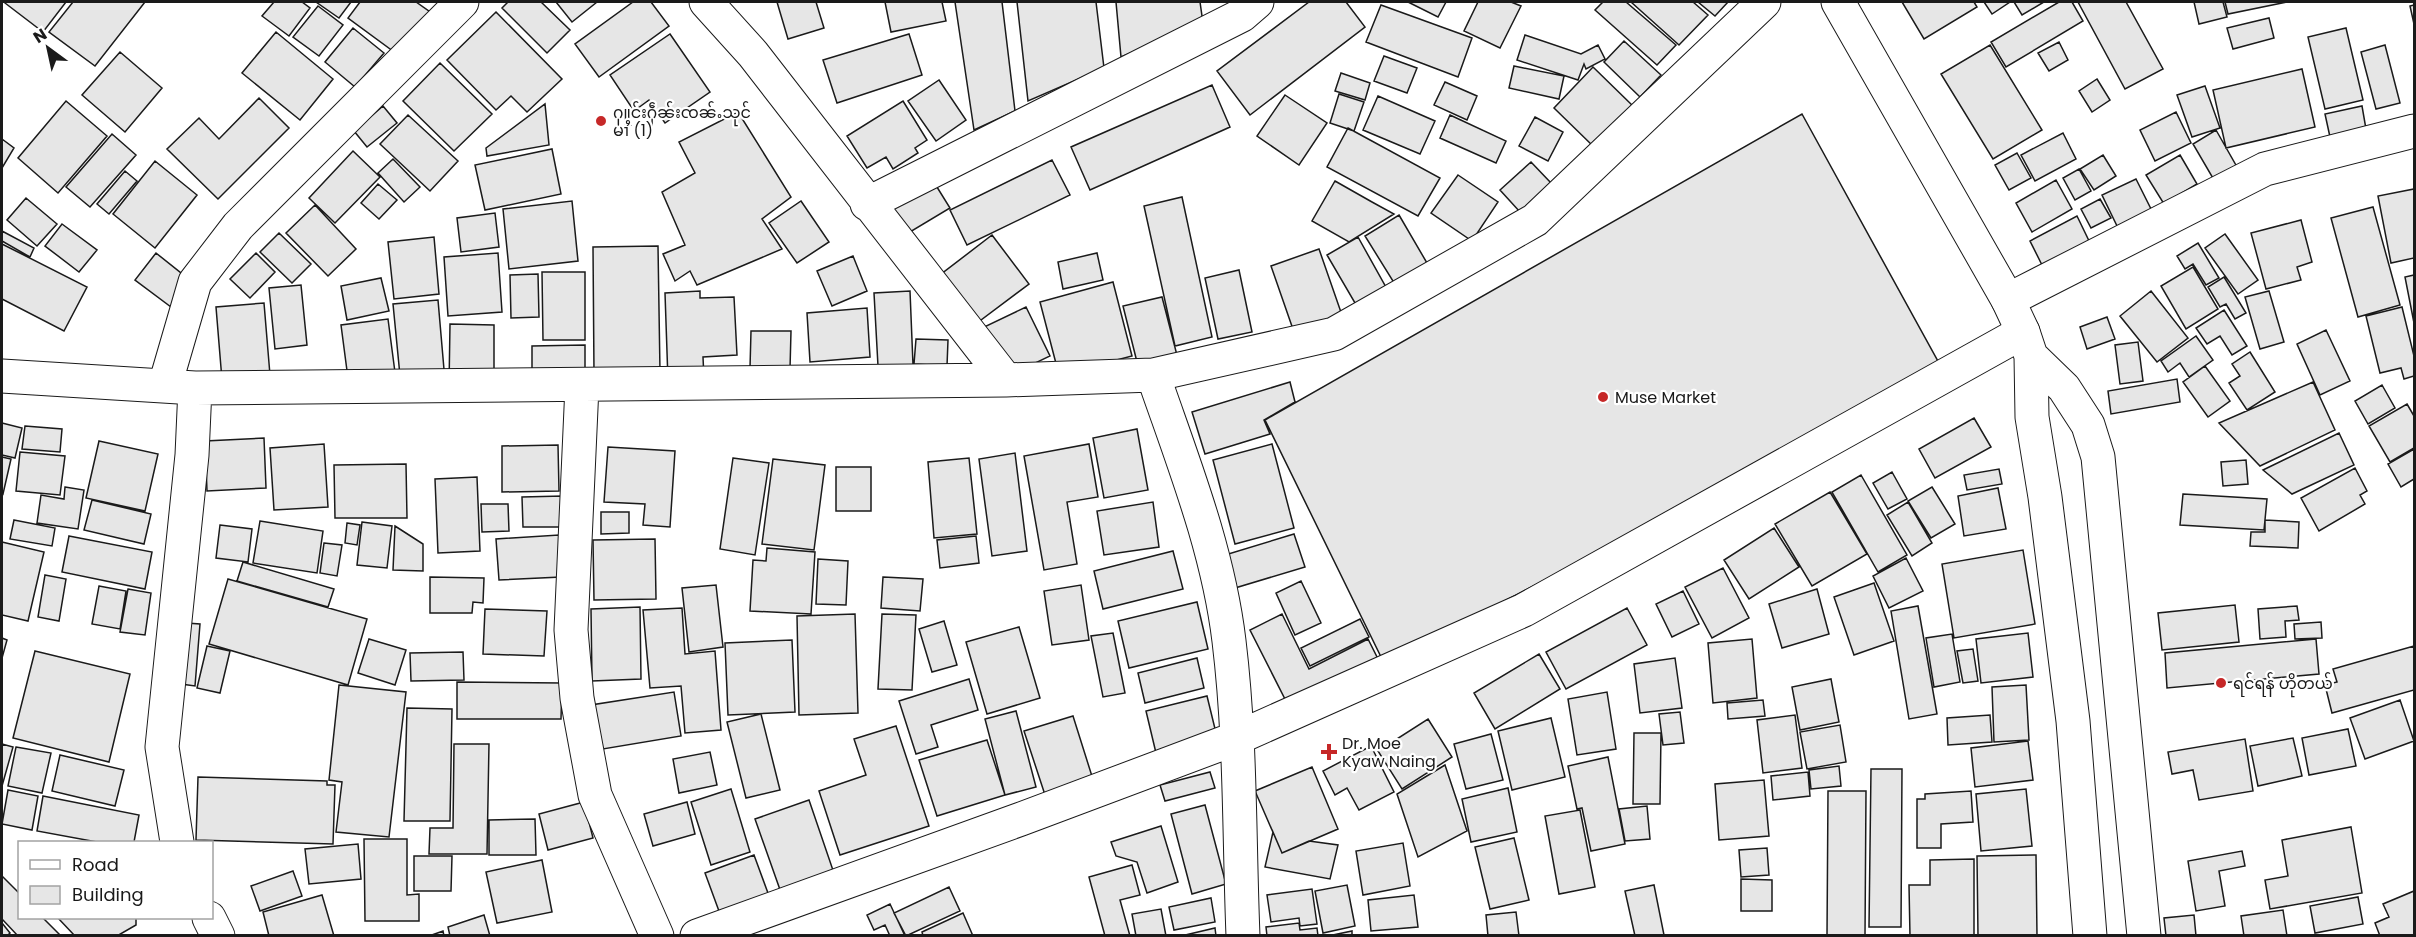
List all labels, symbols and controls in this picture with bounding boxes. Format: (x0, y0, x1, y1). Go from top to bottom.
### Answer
north arrow (18, 18, 78, 78)
text: N (29, 23, 51, 49)
place label: ႁူင်းႁဵၼ်းၸၼ်ႉသုင် မၢႆ (1) (613, 101, 751, 142)
marker: ႁူင်းႁဵၼ်းၸၼ်ႉသုင် မၢႆ (1) (594, 114, 608, 128)
place label: Muse Market (1615, 386, 1716, 409)
marker: Muse Market (1596, 390, 1610, 404)
place label: ရင်ရန် ဟိုတယ် (2233, 672, 2333, 698)
marker: ရင်ရန် ဟိုတယ် (2214, 676, 2228, 690)
place label: Dr. Moe Kyaw Naing (1342, 732, 1436, 773)
marker: Dr. Moe Kyaw Naing (1320, 743, 1338, 761)
legend (18, 841, 213, 919)
text: Road (72, 852, 119, 877)
text: Building (72, 882, 144, 907)

